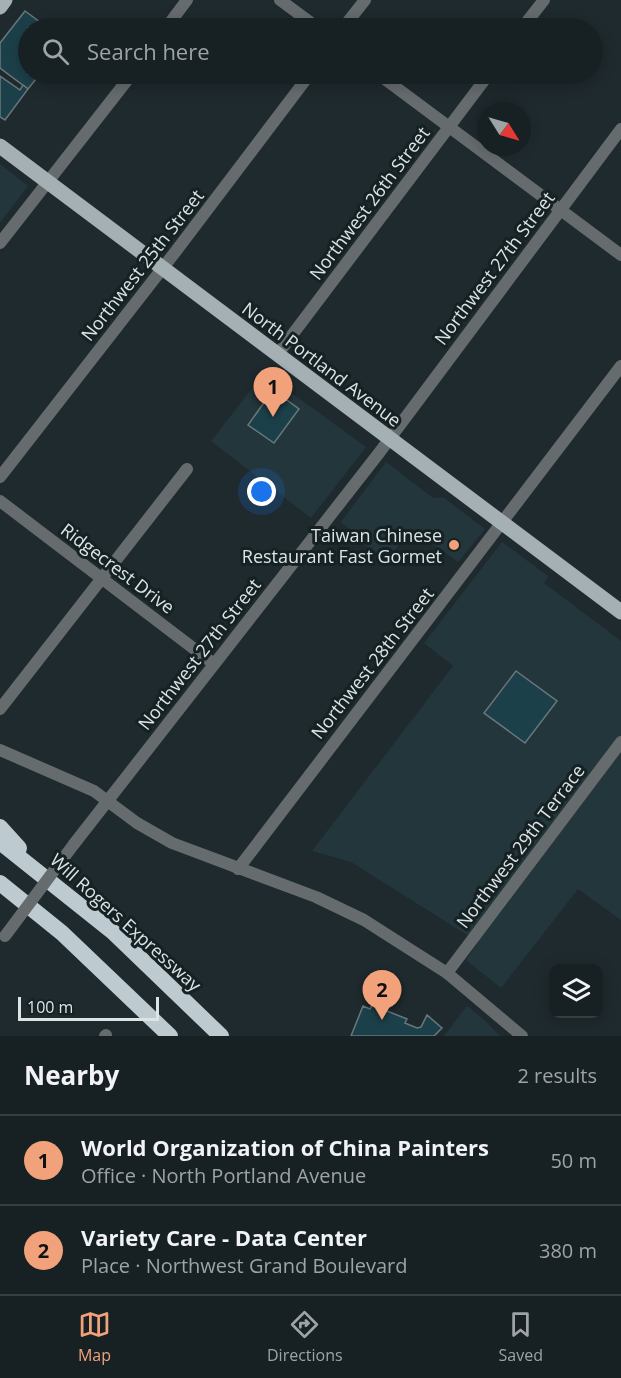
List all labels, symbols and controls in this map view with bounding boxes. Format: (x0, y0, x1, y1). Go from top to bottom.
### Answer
search box (18, 18, 603, 84)
icon: search (39, 35, 72, 68)
text: Search here (87, 36, 210, 66)
north arrow (477, 102, 531, 156)
street label: Northwest 26th Street (303, 122, 435, 284)
street label: Northwest 25th Street (75, 184, 209, 346)
street label: Northwest 27th Street (428, 187, 560, 349)
street label: North Portland Avenue (238, 296, 406, 432)
pin: 1 (254, 368, 292, 417)
your location (247, 477, 276, 506)
street label: Ridgecrest Drive (56, 517, 180, 619)
place label: Taiwan Chinese Restaurant Fast Gormet (242, 523, 442, 568)
marker: Taiwan Chinese Restaurant Fast Gormet (447, 538, 461, 552)
street label: Northwest 27th Street (132, 573, 266, 735)
street label: Northwest 28th Street (305, 582, 439, 744)
street label: Northwest 29th Terrace (451, 759, 589, 933)
street label: Will Rogers Expressway (45, 848, 207, 997)
map controls (549, 964, 603, 1018)
button: layers (549, 964, 603, 1018)
pin: 2 (362, 970, 401, 1020)
scale bar (18, 994, 159, 1022)
text: 100 m (27, 996, 73, 1018)
text: Nearby (24, 1057, 119, 1093)
text: 2 results (517, 1062, 597, 1089)
text: World Organization of China Painters (81, 1132, 489, 1162)
text: 1 (38, 1147, 49, 1174)
text: 50 m (550, 1147, 597, 1174)
text: Office · North Portland Avenue (81, 1162, 366, 1189)
text: Variety Care - Data Center (81, 1222, 367, 1252)
text: 2 (38, 1237, 49, 1264)
text: 380 m (539, 1237, 597, 1264)
text: Place · Northwest Grand Boulevard (81, 1252, 407, 1279)
tab: Map (78, 1308, 111, 1366)
tab: Directions (267, 1308, 343, 1366)
tab: Saved (499, 1308, 543, 1366)

